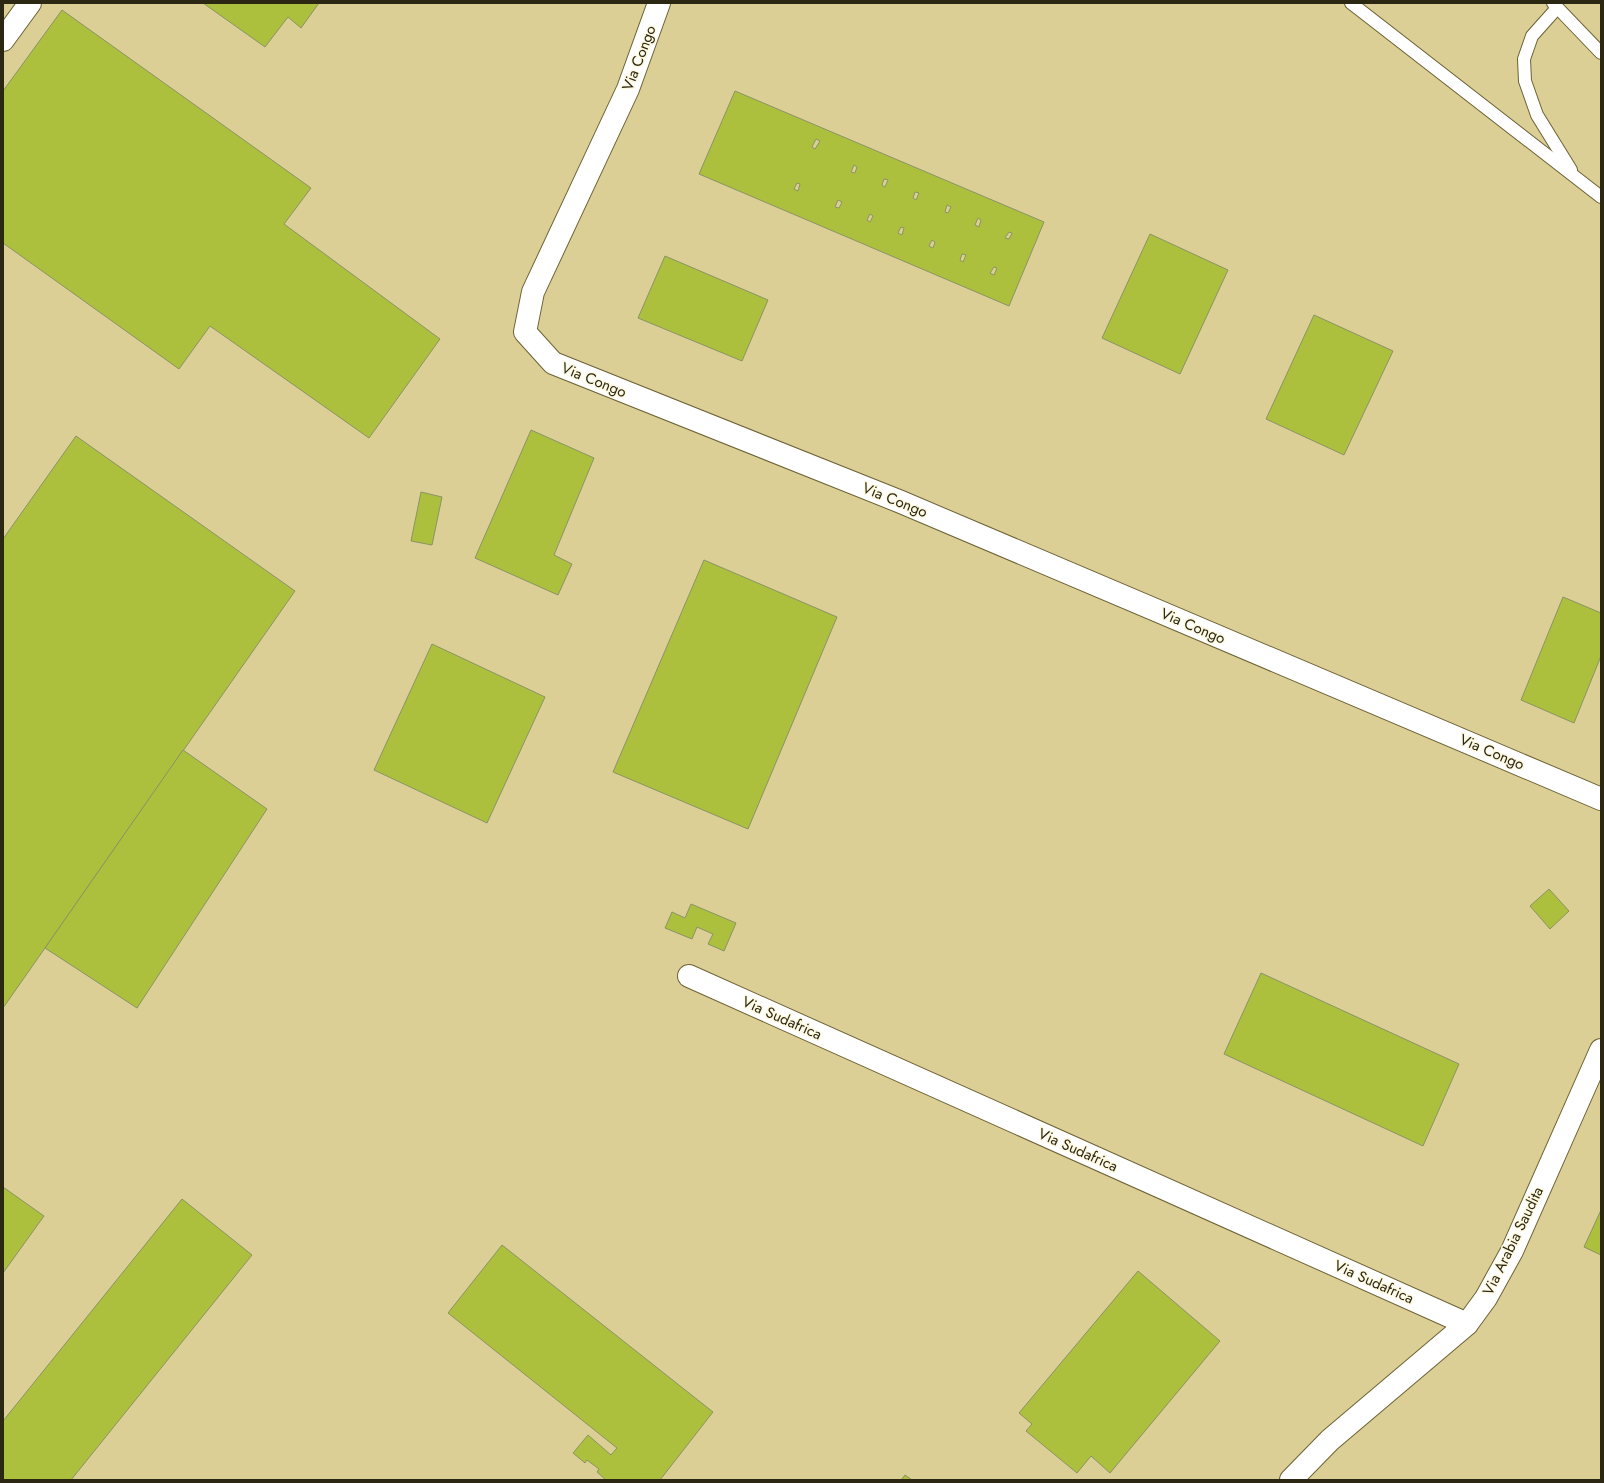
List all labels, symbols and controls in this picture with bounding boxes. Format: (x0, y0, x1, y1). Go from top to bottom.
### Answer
street label: Via Congo (616, 22, 662, 94)
street label: Via Congo (558, 357, 630, 403)
street label: Via Congo (859, 477, 931, 523)
street label: Via Congo (1157, 602, 1229, 650)
street label: Via Congo (1456, 728, 1528, 776)
street label: Via Sudafrica (739, 991, 825, 1045)
street label: Via Sudafrica (1035, 1123, 1121, 1177)
street label: Via Arabia Saudita (1477, 1183, 1549, 1299)
street label: Via Sudafrica (1331, 1255, 1417, 1309)

